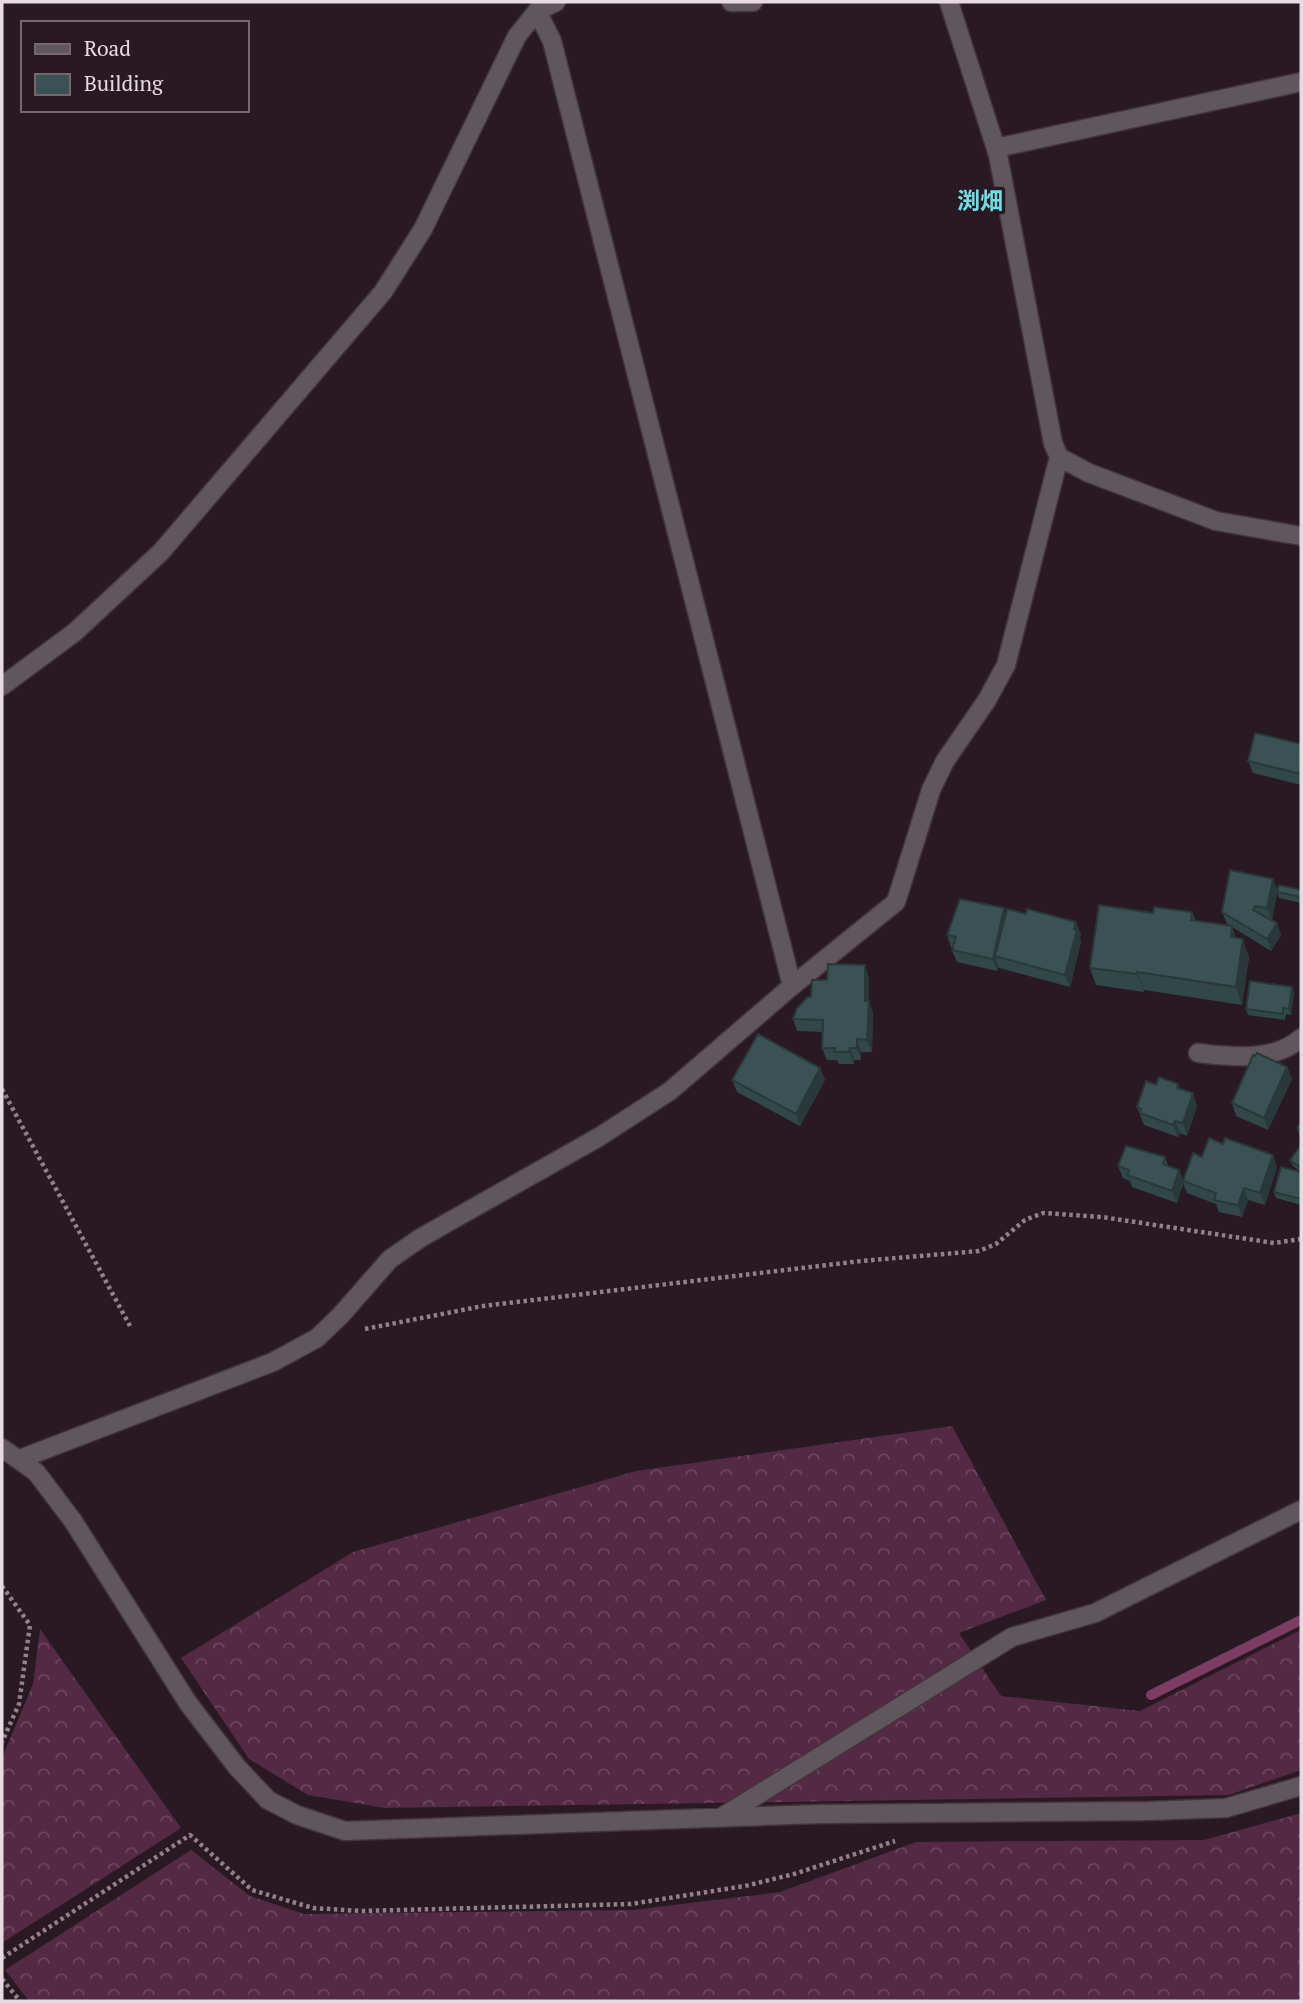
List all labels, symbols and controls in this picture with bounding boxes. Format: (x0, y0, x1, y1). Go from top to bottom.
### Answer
legend (21, 21, 248, 112)
text: Road (84, 34, 131, 62)
text: Building (84, 69, 164, 97)
district label: 渕畑 (957, 185, 1003, 216)

